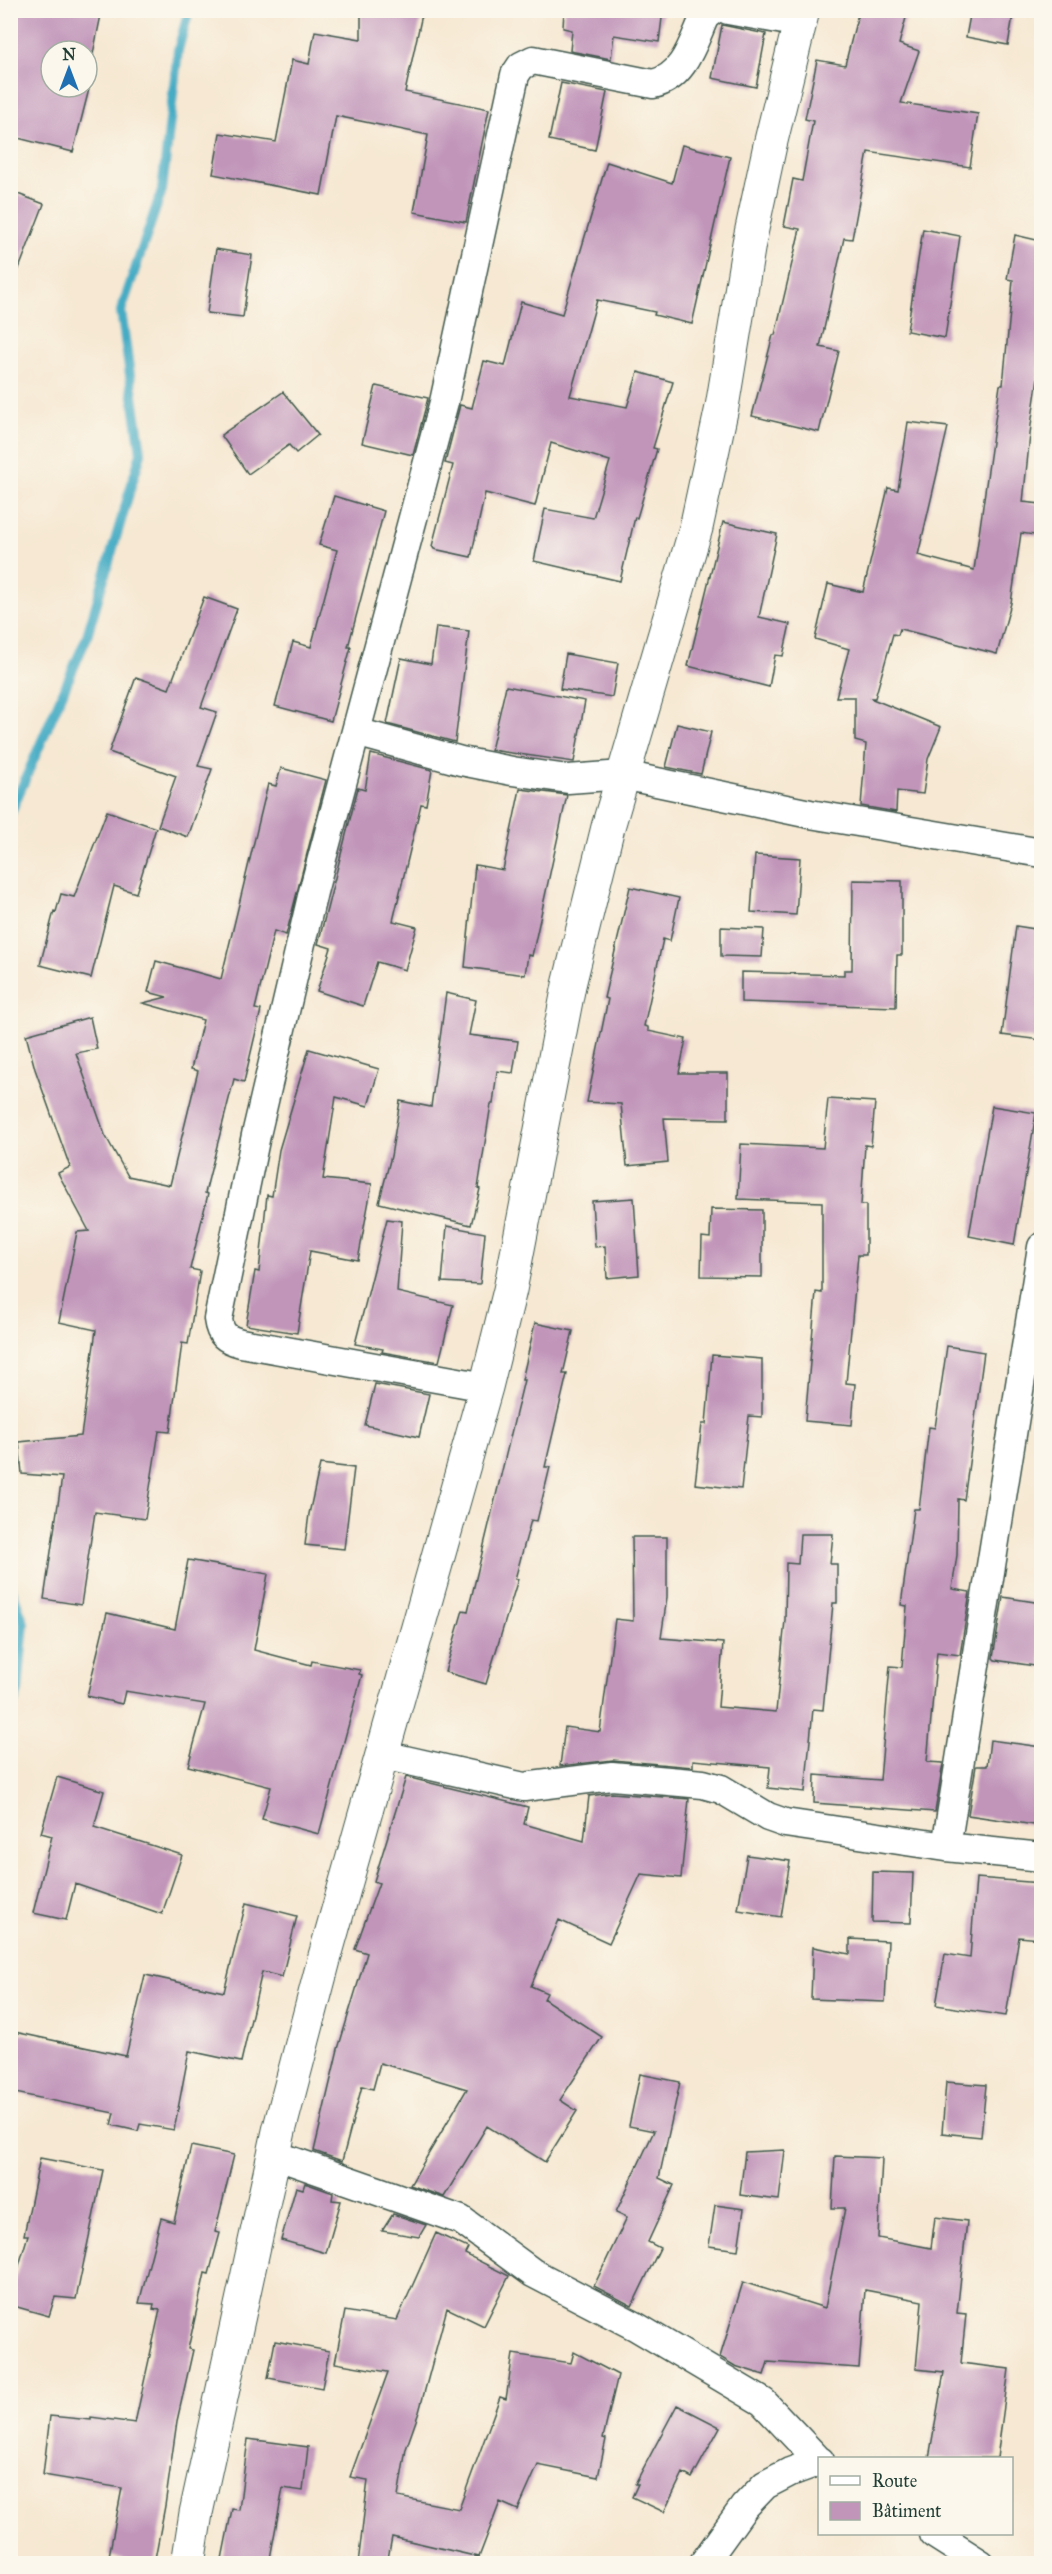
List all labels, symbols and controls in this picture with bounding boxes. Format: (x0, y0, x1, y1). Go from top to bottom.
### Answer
north arrow (39, 39, 99, 99)
text: N (62, 45, 76, 64)
legend (818, 2457, 1013, 2535)
text: Route (872, 2470, 917, 2492)
text: Bâtiment (872, 2500, 942, 2522)

